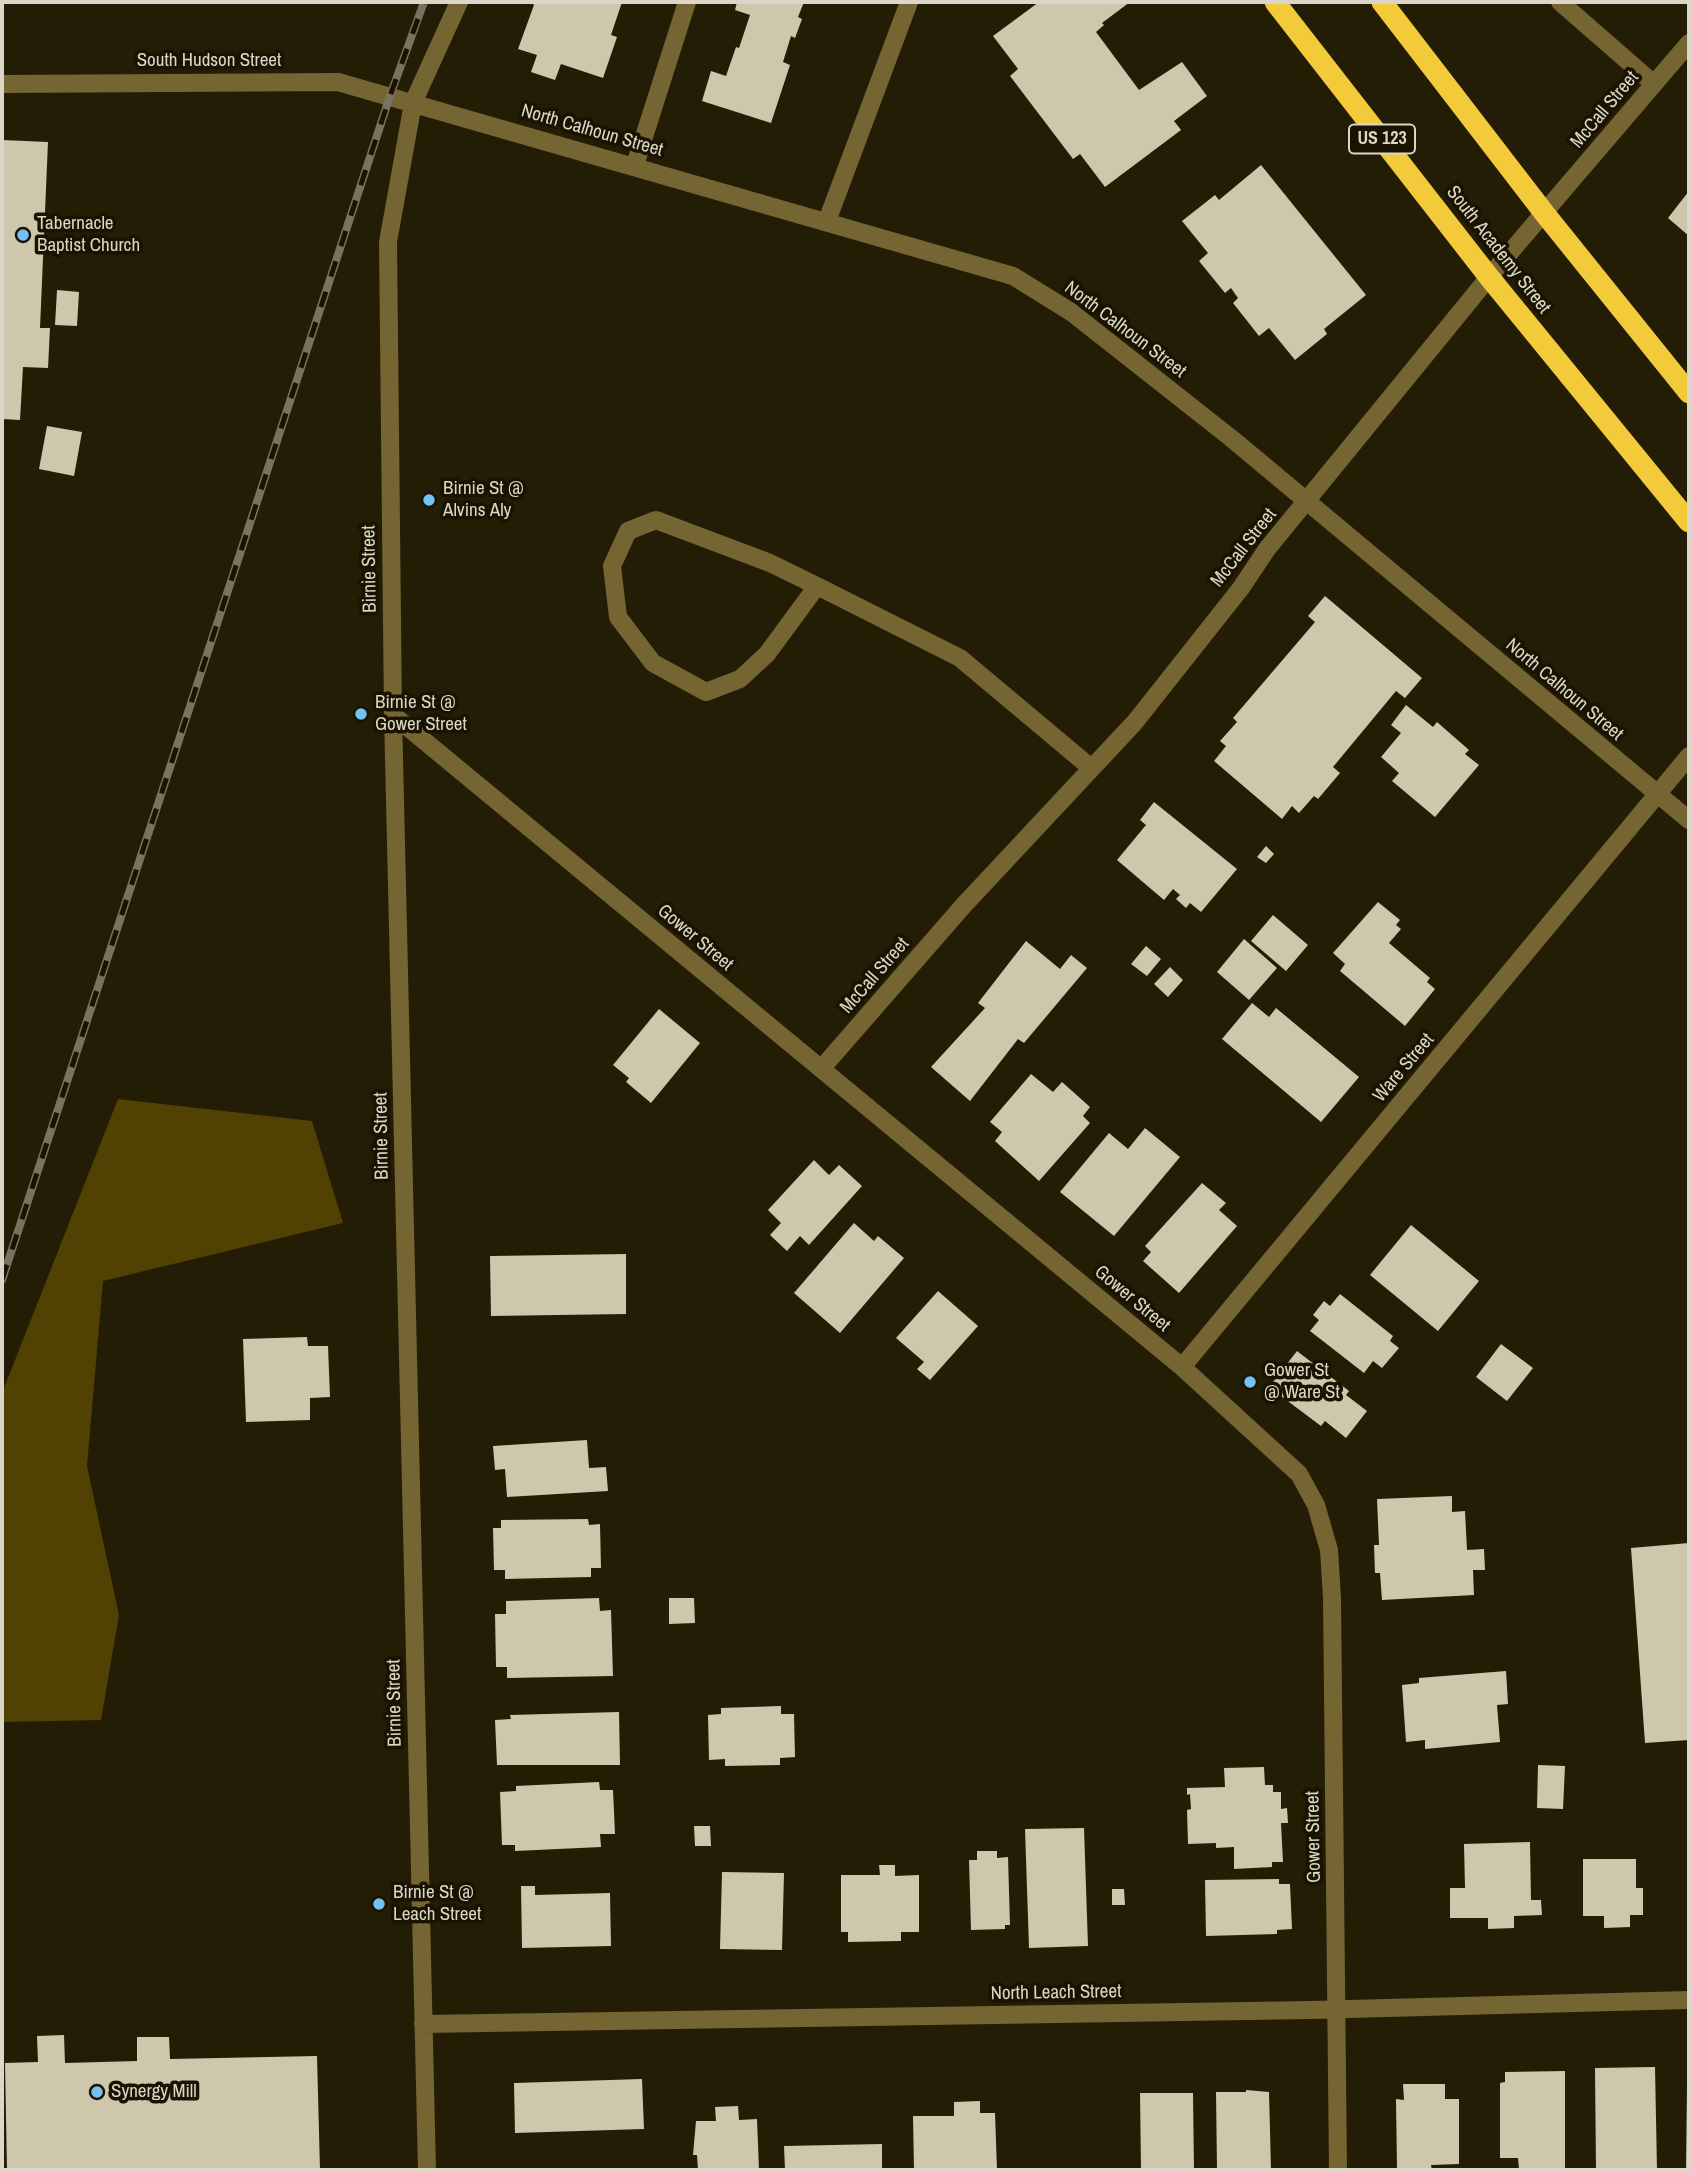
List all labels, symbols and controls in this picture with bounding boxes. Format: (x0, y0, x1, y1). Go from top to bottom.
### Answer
street label: South Hudson Street (137, 50, 281, 72)
street label: McCall Street (1566, 67, 1644, 153)
street label: North Calhoun Street (519, 100, 665, 162)
road number: US 123 (1349, 124, 1415, 154)
street label: South Academy Street (1441, 182, 1555, 318)
place label: Tabernacle Baptist Church (37, 213, 140, 257)
marker: Tabernacle Baptist Church (15, 227, 31, 243)
street label: North Calhoun Street (1060, 277, 1190, 383)
place label: Birnie St @ Alvins Aly (443, 478, 524, 522)
marker: Birnie St @ Alvins Aly (421, 492, 437, 508)
street label: McCall Street (1206, 504, 1282, 592)
street label: Birnie Street (358, 525, 382, 613)
street label: North Calhoun Street (1501, 634, 1627, 746)
place label: Birnie St @ Gower Street (375, 692, 467, 736)
marker: Birnie St @ Gower Street (353, 706, 369, 722)
street label: Gower Street (653, 900, 737, 976)
street label: McCall Street (836, 933, 914, 1019)
street label: Ware Street (1369, 1029, 1439, 1107)
street label: Birnie Street (370, 1092, 394, 1180)
street label: Gower Street (1090, 1261, 1174, 1337)
place label: Gower St @ Ware St (1264, 1360, 1340, 1404)
marker: Gower St @ Ware St (1242, 1374, 1258, 1390)
street label: Birnie Street (383, 1659, 407, 1747)
street label: Gower Street (1302, 1791, 1326, 1883)
place label: Birnie St @ Leach Street (393, 1882, 481, 1926)
marker: Birnie St @ Leach Street (371, 1896, 387, 1912)
street label: North Leach Street (990, 1980, 1122, 2006)
place label: Synergy Mill (111, 2081, 197, 2103)
marker: Synergy Mill (89, 2084, 105, 2100)

